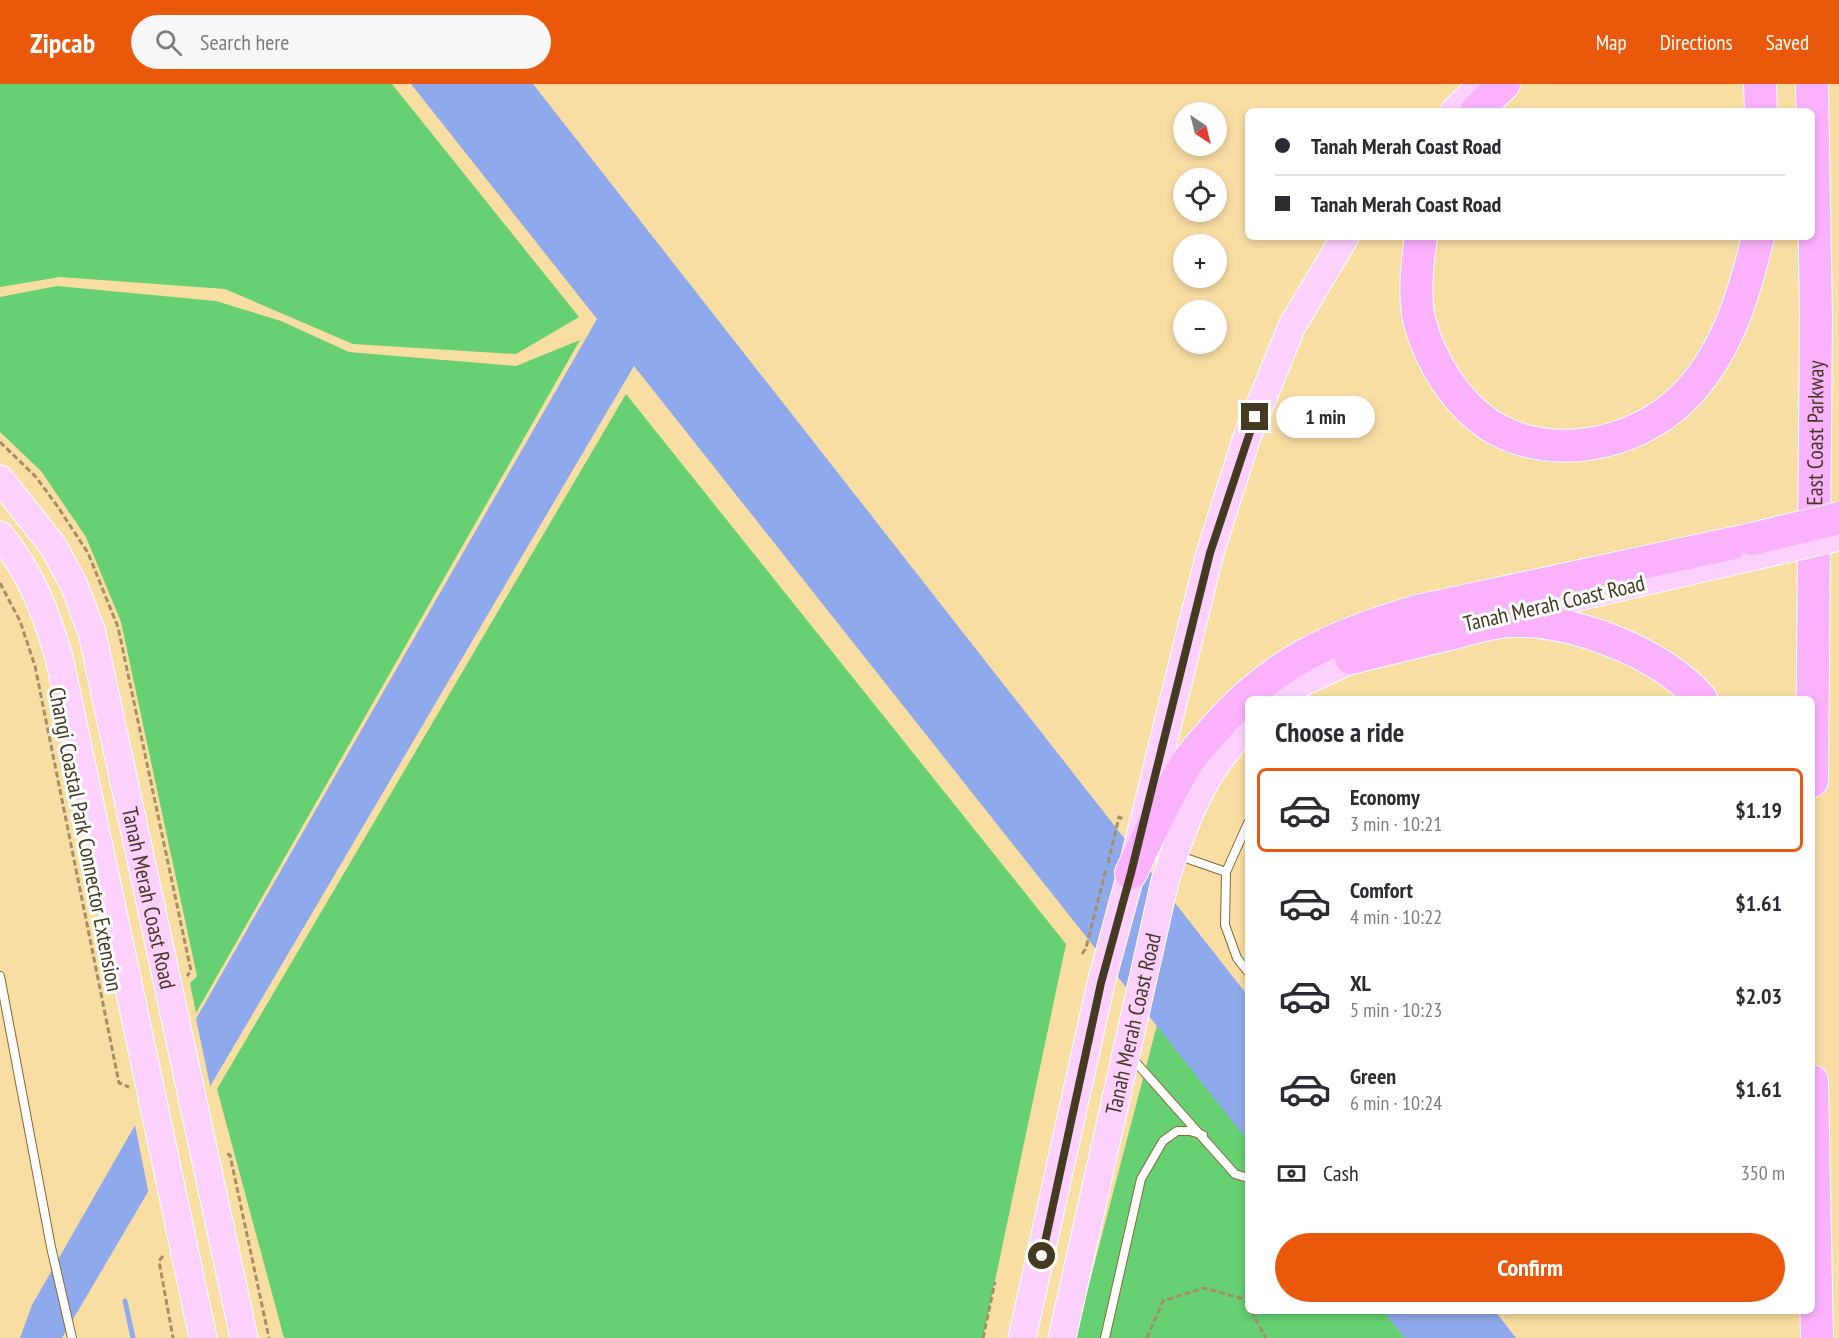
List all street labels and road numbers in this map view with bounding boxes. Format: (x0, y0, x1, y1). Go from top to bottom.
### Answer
street label: East Coast Parkway (1800, 360, 1830, 506)
street label: Tanah Merah Coast Road (1461, 569, 1647, 637)
street label: Changi Coastal Park Connector Extension (43, 684, 129, 994)
street label: Tanah Merah Coast Road (116, 804, 182, 992)
street label: Tanah Merah Coast Road (1099, 930, 1167, 1117)

